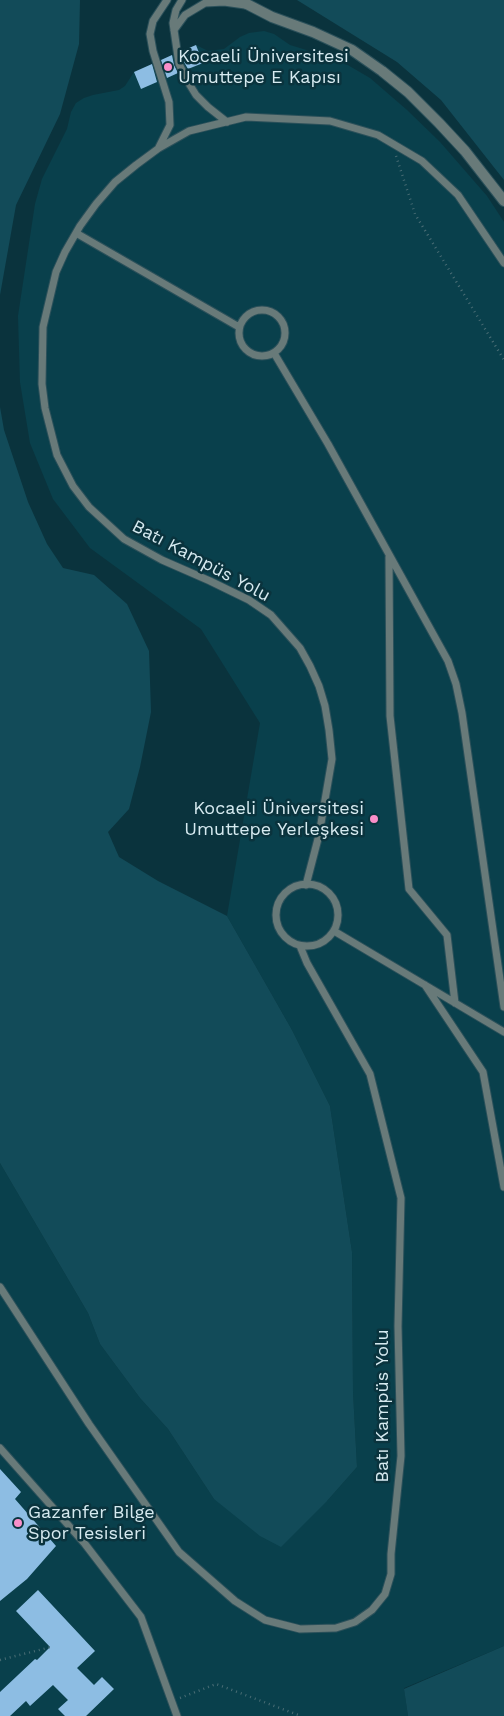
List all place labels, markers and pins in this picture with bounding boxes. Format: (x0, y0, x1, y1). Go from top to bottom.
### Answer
place label: Kocaeli Üniversitesi Umuttepe E Kapısı (178, 46, 349, 88)
marker: Kocaeli Üniversitesi Umuttepe E Kapısı (162, 61, 174, 73)
place label: Kocaeli Üniversitesi Umuttepe Yerleşkesi (184, 798, 364, 841)
marker: Kocaeli Üniversitesi Umuttepe Yerleşkesi (368, 813, 380, 825)
place label: Gazanfer Bilge Spor Tesisleri (28, 1502, 155, 1545)
marker: Gazanfer Bilge Spor Tesisleri (12, 1517, 24, 1529)

